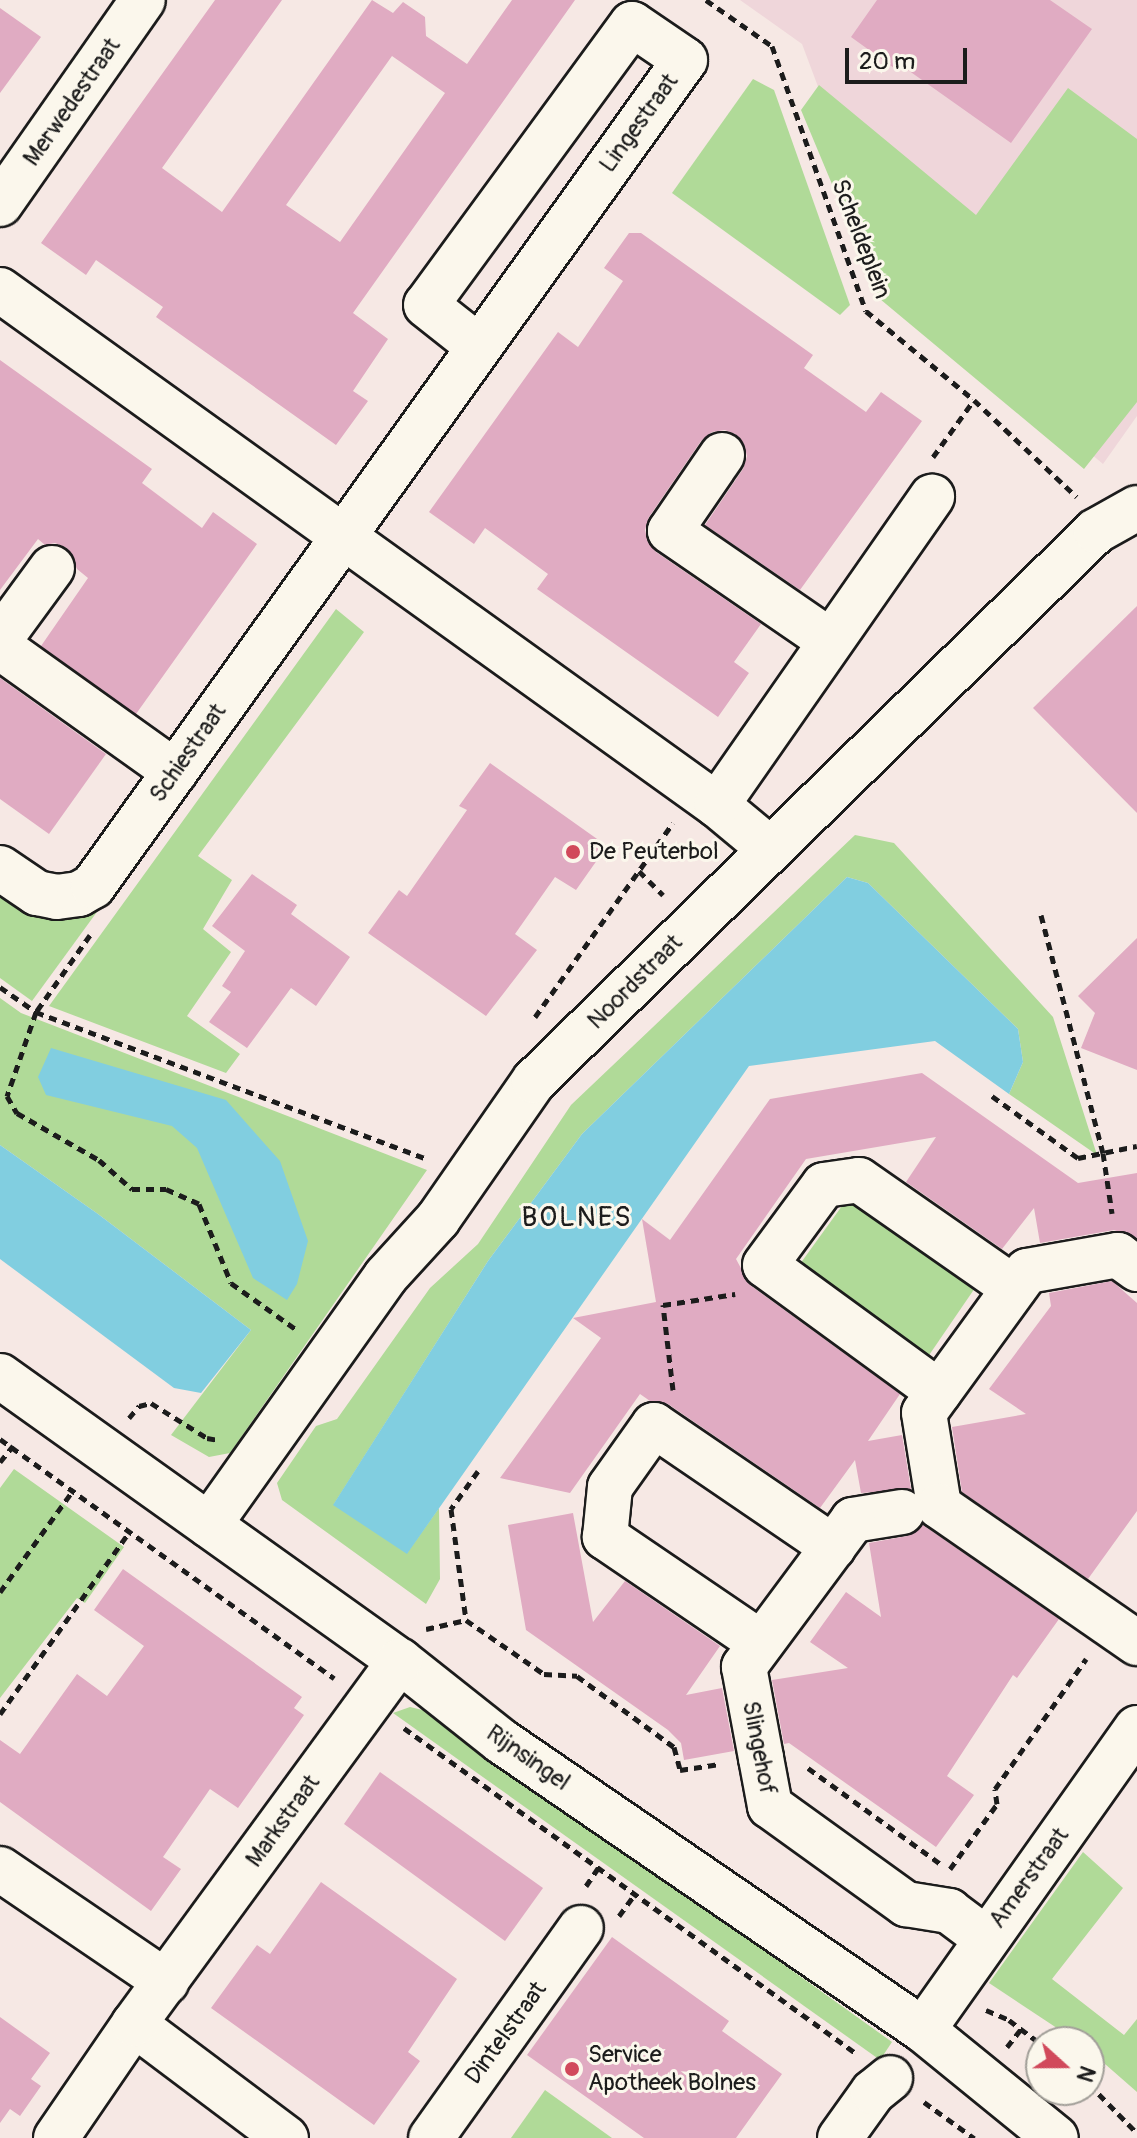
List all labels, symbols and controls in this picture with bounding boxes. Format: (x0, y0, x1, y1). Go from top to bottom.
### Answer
street label: Merwedestraat (17, 32, 127, 172)
scale bar (849, 32, 971, 82)
text: 20 m (859, 47, 915, 76)
street label: Lingestraat (593, 68, 685, 178)
street label: Scheldeplein (825, 175, 897, 303)
street label: Schiestraat (144, 698, 232, 808)
place label: De Peuterbol (589, 838, 719, 866)
marker: De Peuterbol (564, 843, 582, 861)
street label: Noordstraat (582, 929, 688, 1035)
district label: BOLNES (521, 1201, 633, 1235)
street label: Slingehof (736, 1699, 782, 1797)
street label: Rijnsingel (481, 1719, 575, 1797)
street label: Markstraat (240, 1769, 326, 1873)
street label: Amerstraat (983, 1822, 1075, 1934)
street label: Dintelstraat (459, 1976, 553, 2090)
north arrow (1025, 2026, 1105, 2106)
place label: Service Apotheek Bolnes (588, 2041, 756, 2097)
marker: Service Apotheek Bolnes (563, 2060, 581, 2078)
text: N (1070, 2062, 1101, 2086)

